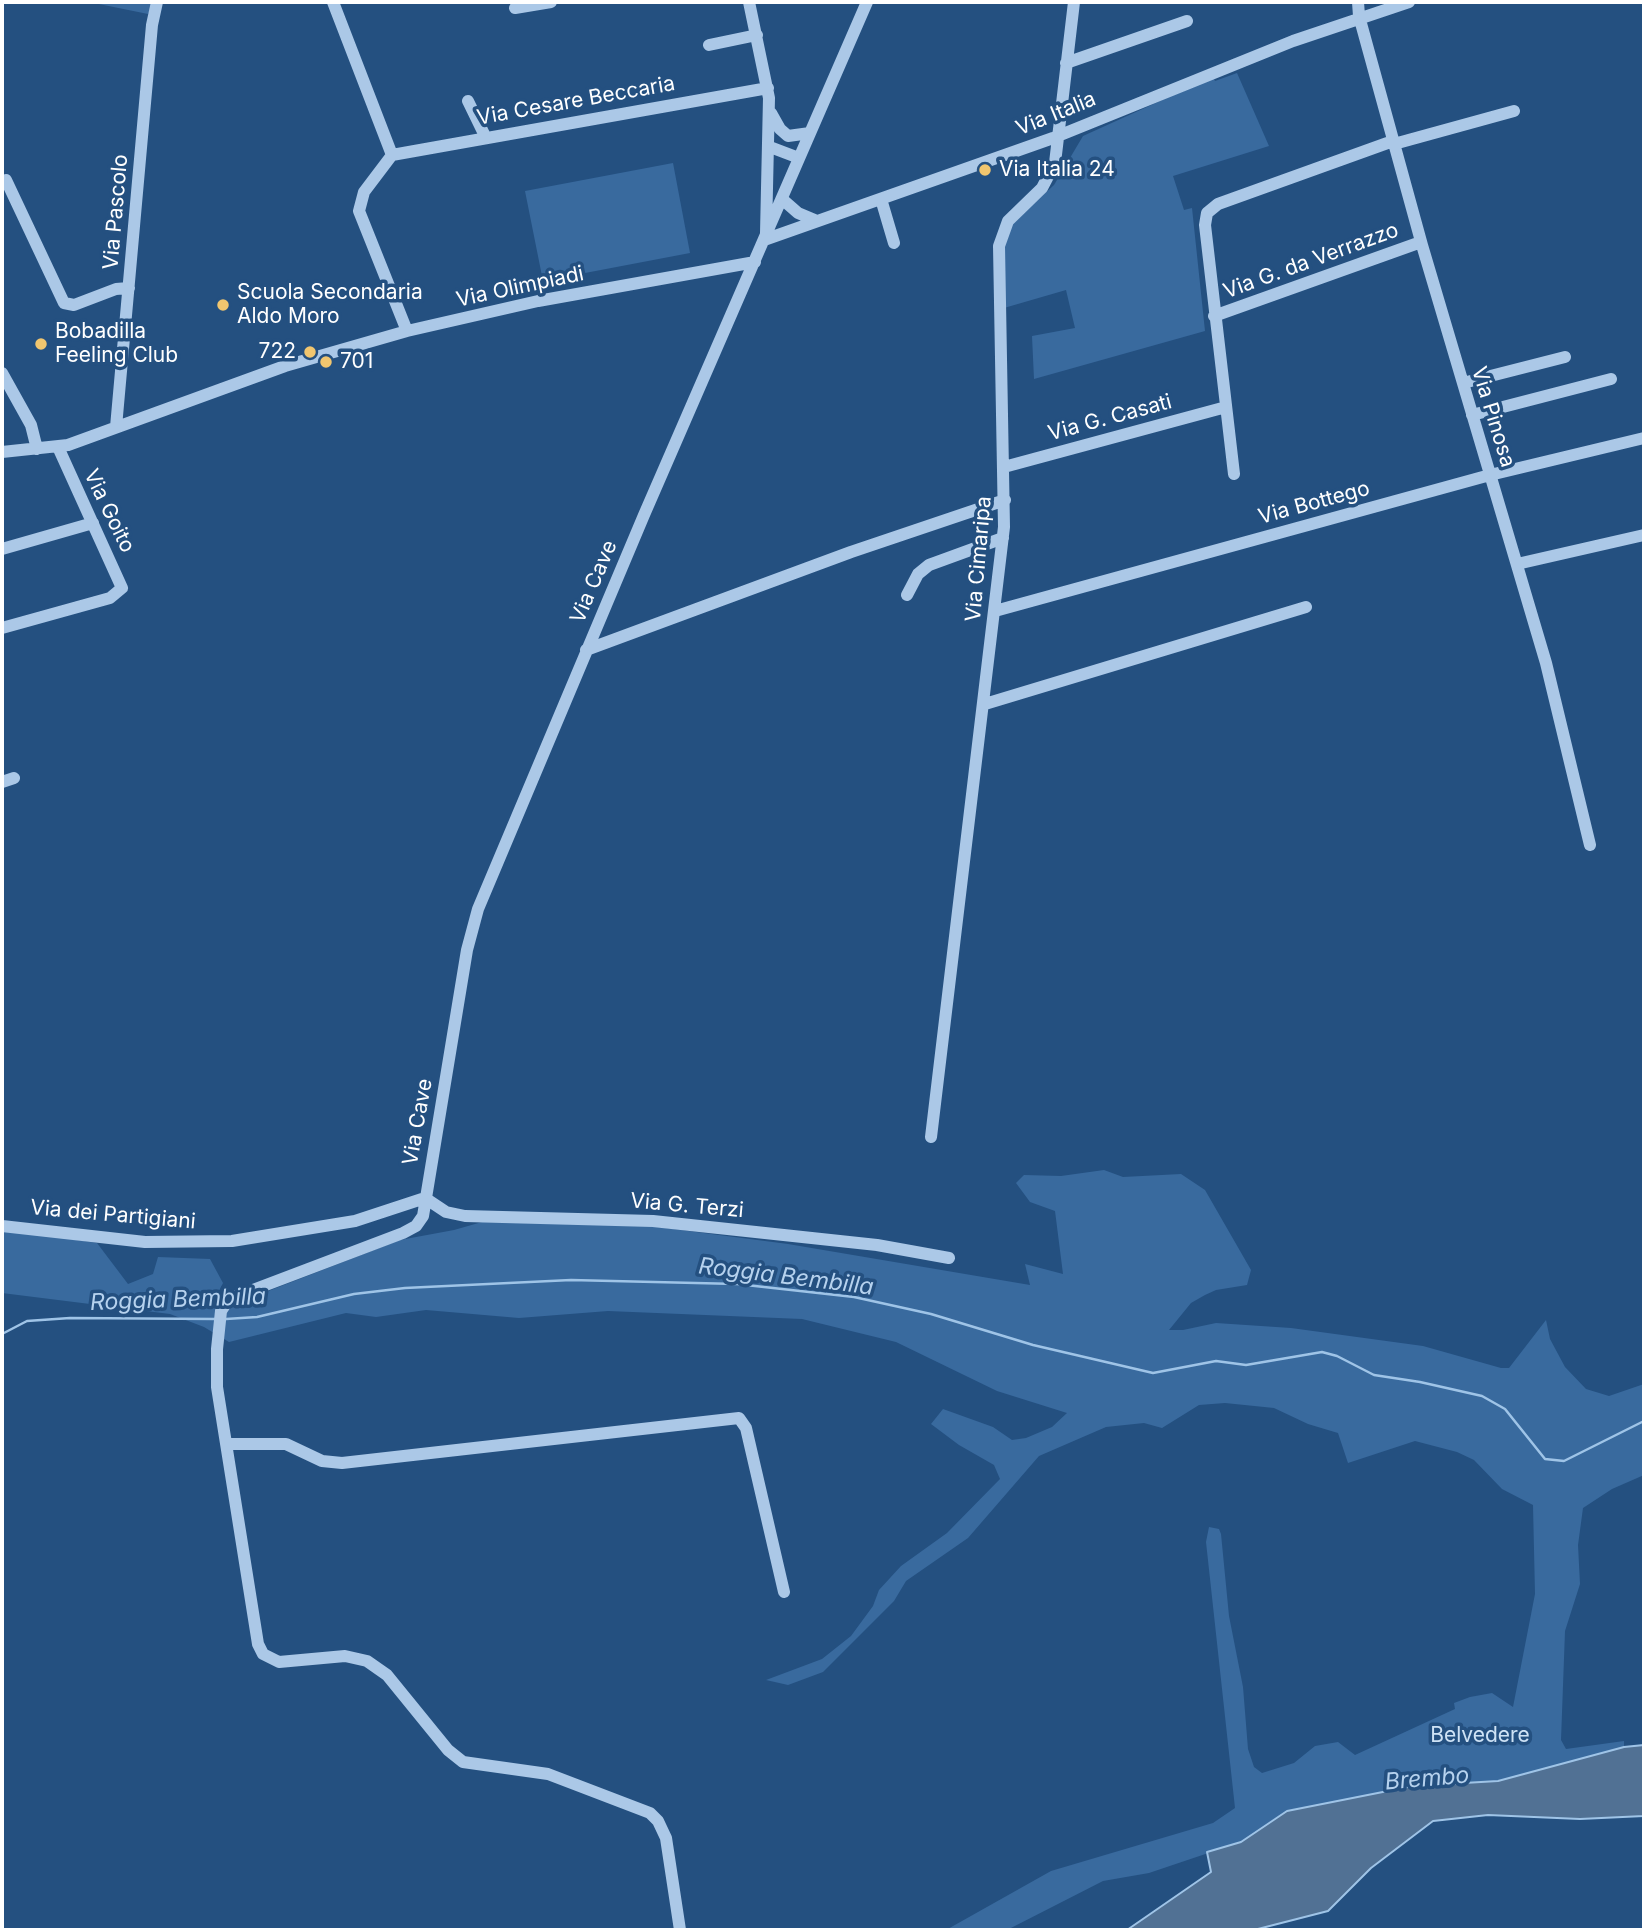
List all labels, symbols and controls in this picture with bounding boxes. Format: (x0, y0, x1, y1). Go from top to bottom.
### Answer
street label: Via Cesare Beccaria (475, 71, 677, 131)
street label: Via Italia (1012, 87, 1100, 141)
street label: Via Pascolo (98, 153, 134, 271)
place label: Via Italia 24 (999, 157, 1115, 183)
marker: Via Italia 24 (977, 162, 993, 178)
street label: Via G. da Verrazzo (1220, 218, 1402, 304)
street label: Via Olimpiadi (454, 261, 586, 313)
place label: Scuola Secondaria Aldo Moro (237, 280, 423, 330)
marker: Scuola Secondaria Aldo Moro (215, 297, 231, 313)
place label: Bobadilla Feeling Club (55, 319, 178, 369)
marker: Bobadilla Feeling Club (33, 336, 49, 352)
place label: 722 (259, 339, 296, 365)
marker: 722 (302, 344, 318, 360)
place label: 701 (340, 349, 373, 375)
marker: 701 (318, 354, 334, 370)
street label: Via Pinosa (1466, 364, 1520, 470)
street label: Via G. Casati (1045, 389, 1175, 447)
street label: Via Goito (78, 465, 140, 557)
street label: Via Bottego (1256, 476, 1372, 530)
street label: Via Cimaripa (961, 495, 997, 623)
street label: Via Cave (565, 537, 623, 627)
street label: Via Cave (398, 1077, 438, 1167)
street label: Via G. Terzi (629, 1188, 745, 1224)
street label: Via dei Partigiani (29, 1195, 197, 1235)
water label: Roggia Bembilla (697, 1253, 875, 1301)
water label: Roggia Bembilla (90, 1283, 266, 1317)
park label: Belvedere (1430, 1723, 1530, 1749)
water label: Brembo (1384, 1762, 1470, 1796)

